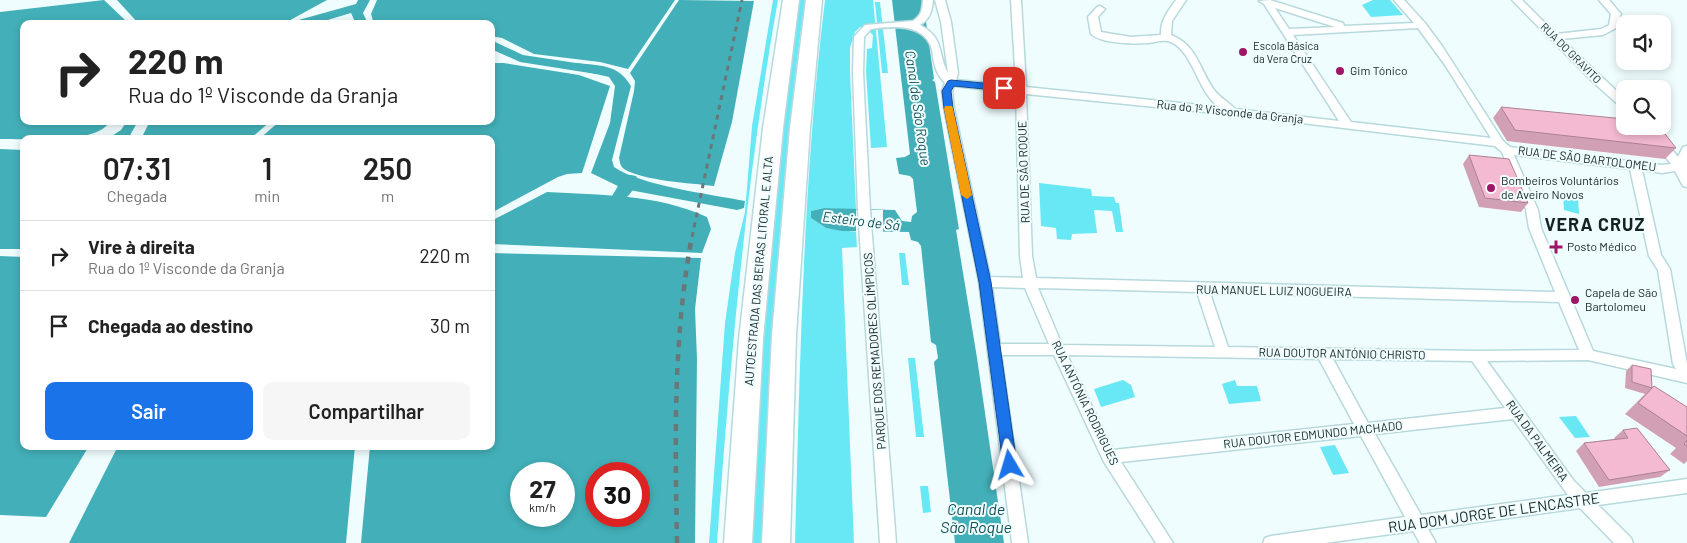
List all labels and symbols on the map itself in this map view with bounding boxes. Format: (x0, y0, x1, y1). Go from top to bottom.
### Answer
street label: RUA DO GRAVITO (1538, 20, 1604, 86)
place label: Escola Básica da Vera Cruz (1253, 39, 1319, 65)
marker: Escola Básica da Vera Cruz (1237, 46, 1249, 58)
water label: Canal de São Roque (902, 49, 935, 167)
place label: Gim Tónico (1350, 63, 1407, 77)
marker: Gim Tónico (1334, 65, 1346, 77)
pin (983, 67, 1025, 109)
street label: Rua do 1º Visconde da Granja (1156, 96, 1304, 126)
street label: RUA DE SÃO ROQUE (1014, 121, 1032, 224)
street label: RUA DE SÃO BARTOLOMEU (1517, 143, 1657, 173)
street label: AUTOESTRADA DAS BEIRAS LITORAL E ALTA (741, 155, 775, 386)
place label: Bombeiros Voluntários de Aveiro Novos (1501, 173, 1619, 201)
marker: Bombeiros Voluntários de Aveiro Novos (1485, 182, 1497, 194)
water label: Esteiro de Sá (822, 207, 901, 234)
district label: VERA CRUZ (1545, 213, 1645, 235)
place label: Posto Médico (1567, 239, 1637, 253)
marker: Posto Médico (1549, 240, 1563, 254)
street label: PARQUE DOS REMADORES OLÍMPICOS (860, 252, 888, 450)
street label: RUA MANUEL LUIZ NOGUEIRA (1196, 282, 1352, 298)
place label: Capela de São Bartolomeu (1585, 285, 1657, 313)
marker: Capela de São Bartolomeu (1569, 294, 1581, 306)
street label: RUA ANTÓNIA RODRIGUES (1050, 338, 1122, 467)
street label: RUA DOUTOR ANTÓNIO CHRISTO (1258, 345, 1426, 361)
street label: RUA DA PALMEIRA (1504, 397, 1572, 484)
street label: RUA DOUTOR EDMUNDO MACHADO (1223, 418, 1403, 450)
position arrow (983, 438, 1035, 490)
speed limit sign: 30 (585, 462, 650, 527)
street label: RUA DOM JORGE DE LENCASTRE (1387, 488, 1601, 536)
water label: Canal de São Roque (940, 499, 1012, 536)

